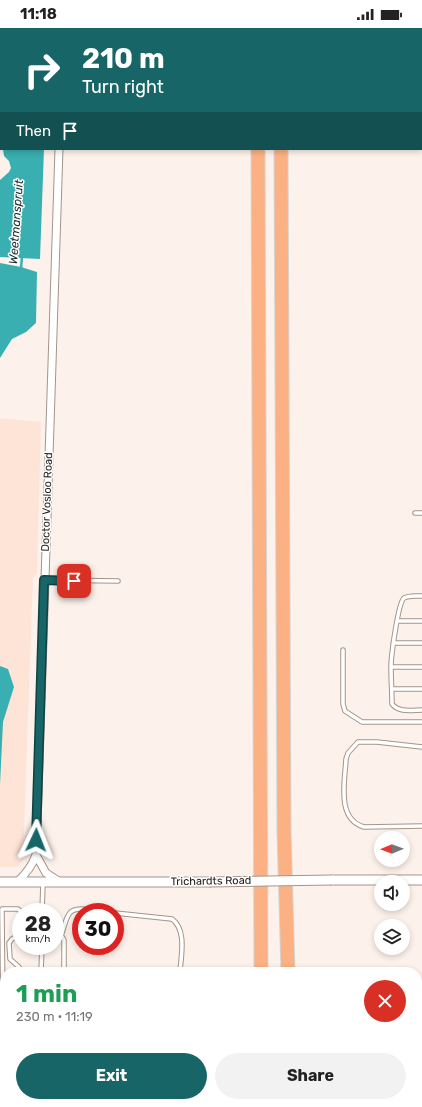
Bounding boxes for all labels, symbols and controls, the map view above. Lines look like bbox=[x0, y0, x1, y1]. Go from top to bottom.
text: 11:18 bbox=[20, 5, 57, 23]
text: 210 m bbox=[82, 42, 165, 75]
icon: right bbox=[16, 44, 68, 96]
text: Turn right bbox=[82, 76, 164, 98]
icon: arrive bbox=[59, 120, 81, 142]
text: Then bbox=[16, 122, 51, 140]
water label: Weetmanspruit bbox=[6, 179, 26, 265]
street label: Doctor Vosloo Road bbox=[39, 452, 55, 552]
pin bbox=[57, 564, 91, 598]
icon: arrive bbox=[63, 570, 85, 592]
position arrow bbox=[15, 819, 57, 861]
north arrow bbox=[374, 831, 410, 867]
map controls bbox=[374, 831, 410, 955]
street label: Trichardts Road bbox=[171, 874, 251, 888]
button: sound bbox=[374, 875, 410, 911]
speed limit sign: 30 bbox=[72, 903, 124, 955]
text: 28 bbox=[25, 912, 51, 936]
button: layers bbox=[374, 919, 410, 955]
text: km/h bbox=[26, 933, 50, 945]
text: 1 min bbox=[16, 980, 77, 1008]
button: close bbox=[364, 980, 406, 1022]
text: 230 m · 11:19 bbox=[16, 1009, 93, 1024]
button: Exit bbox=[16, 1053, 207, 1099]
button: Share bbox=[215, 1053, 406, 1099]

